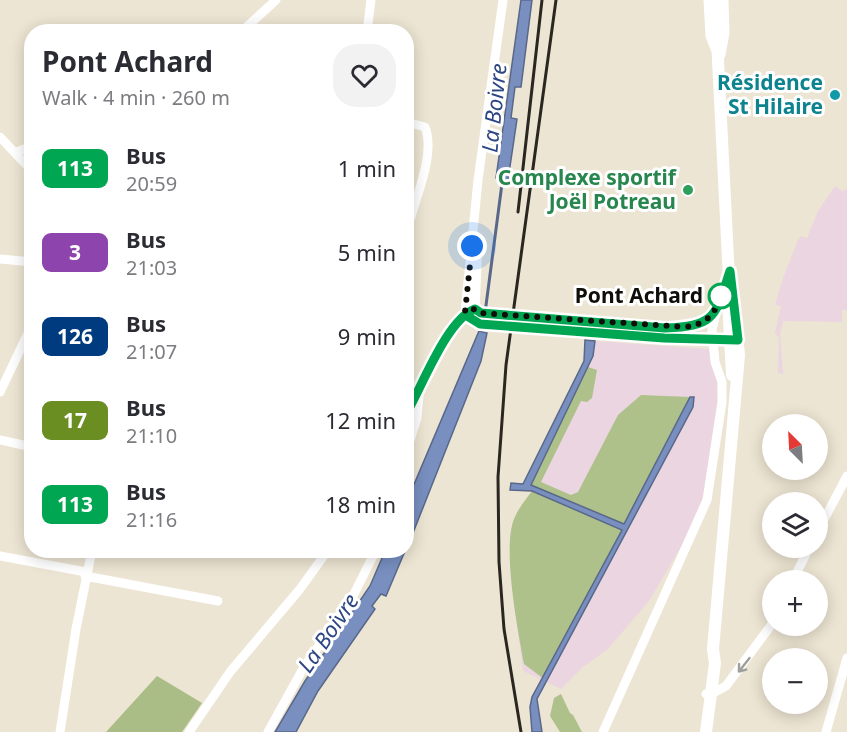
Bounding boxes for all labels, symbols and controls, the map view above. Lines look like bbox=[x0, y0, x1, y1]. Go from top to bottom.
text: Pont Achard bbox=[42, 42, 213, 80]
button: heart bbox=[333, 44, 396, 107]
water label: La Boivre bbox=[473, 62, 513, 154]
place label: Résidence St Hilaire bbox=[717, 68, 823, 120]
text: Walk · 4 min · 260 m bbox=[42, 84, 230, 111]
marker: Résidence St Hilaire bbox=[828, 88, 842, 102]
text: Bus bbox=[126, 140, 166, 170]
text: 1 min bbox=[338, 153, 396, 183]
text: 113 bbox=[57, 154, 93, 182]
place label: Complexe sportif Joël Potreau bbox=[498, 163, 678, 215]
text: 20:59 bbox=[126, 170, 177, 197]
marker: Complexe sportif Joël Potreau bbox=[681, 183, 695, 197]
text: Bus bbox=[126, 224, 166, 254]
your location bbox=[457, 231, 487, 261]
text: 5 min bbox=[338, 237, 396, 267]
text: 3 bbox=[69, 238, 81, 266]
text: 21:03 bbox=[126, 254, 177, 281]
place label: Pont Achard bbox=[575, 281, 703, 309]
marker: Pont Achard bbox=[708, 283, 734, 309]
text: Bus bbox=[126, 308, 166, 338]
text: 9 min bbox=[338, 321, 396, 351]
text: 126 bbox=[57, 322, 93, 350]
text: 21:07 bbox=[126, 338, 177, 365]
text: Bus bbox=[126, 392, 166, 422]
text: 12 min bbox=[325, 405, 396, 435]
text: 17 bbox=[63, 406, 87, 434]
north arrow bbox=[762, 414, 828, 480]
map controls bbox=[762, 414, 828, 714]
text: 21:10 bbox=[126, 422, 177, 449]
text: Bus bbox=[126, 476, 166, 506]
text: 18 min bbox=[325, 489, 396, 519]
text: 113 bbox=[57, 490, 93, 518]
button: layers bbox=[762, 492, 828, 558]
text: 21:16 bbox=[126, 506, 177, 533]
button: + bbox=[762, 570, 828, 636]
water label: La Boivre bbox=[290, 587, 365, 678]
button: − bbox=[762, 648, 828, 714]
one-way arrow bbox=[738, 656, 750, 672]

